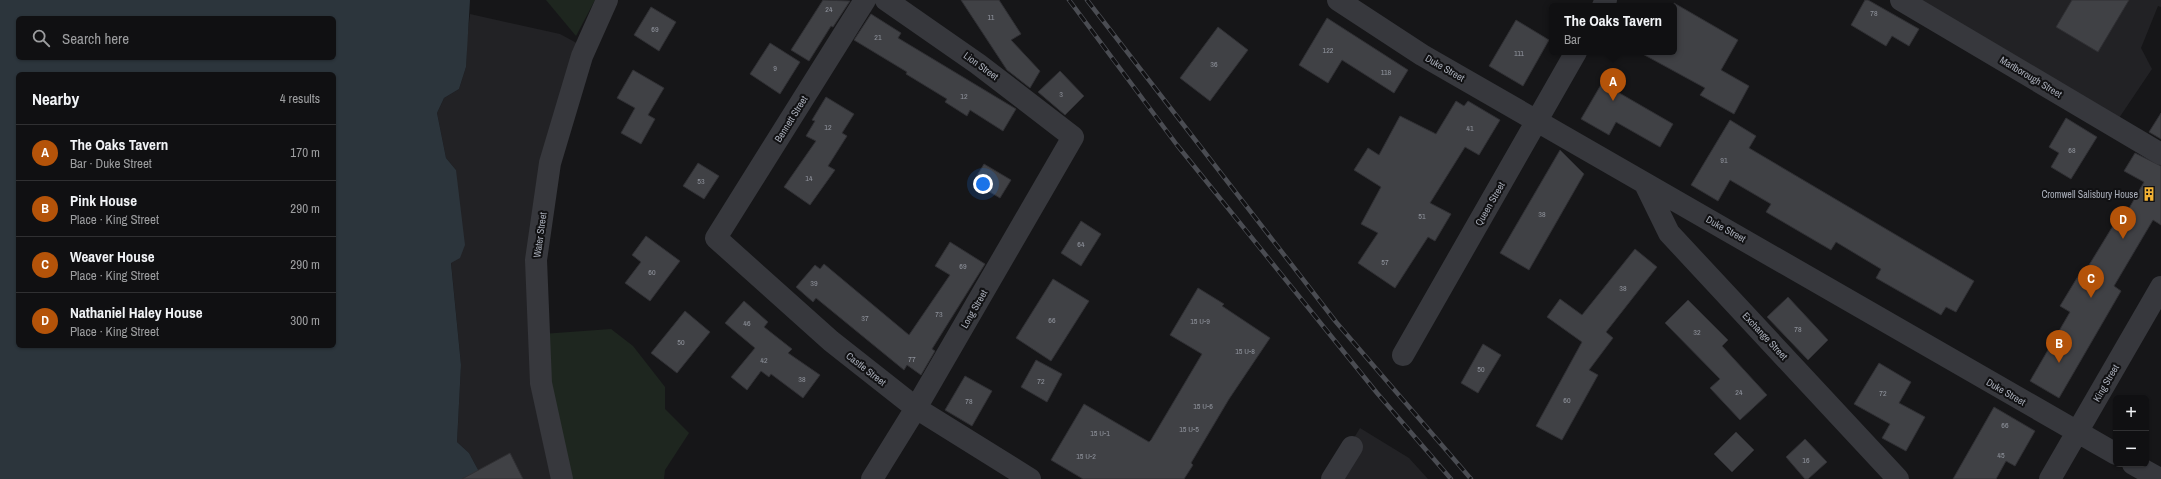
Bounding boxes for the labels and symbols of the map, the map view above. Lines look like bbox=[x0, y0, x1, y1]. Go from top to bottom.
house number: 24 bbox=[825, 4, 833, 14]
house number: 78 bbox=[1870, 8, 1878, 18]
house number: 11 bbox=[988, 12, 995, 22]
house number: 69 bbox=[651, 24, 659, 34]
house number: 21 bbox=[874, 32, 882, 42]
house number: 122 bbox=[1323, 45, 1334, 55]
house number: 111 bbox=[1514, 48, 1524, 58]
street label: Lion Street bbox=[961, 49, 1002, 83]
street label: Duke Street bbox=[1423, 52, 1468, 85]
street label: Marlborough Street bbox=[1998, 53, 2065, 101]
house number: 36 bbox=[1210, 59, 1218, 69]
house number: 9 bbox=[773, 63, 777, 73]
house number: 118 bbox=[1381, 67, 1392, 77]
pin: A bbox=[1600, 68, 1626, 101]
house number: 3 bbox=[1059, 89, 1063, 99]
house number: 12 bbox=[960, 91, 968, 101]
street label: Bennett Street bbox=[772, 93, 811, 145]
house number: 12 bbox=[824, 122, 832, 132]
house number: 41 bbox=[1466, 123, 1474, 133]
house number: 68 bbox=[2068, 145, 2076, 155]
house number: 91 bbox=[1720, 155, 1728, 165]
house number: 14 bbox=[805, 173, 813, 183]
your location bbox=[973, 174, 993, 194]
house number: 53 bbox=[697, 176, 705, 186]
street label: Queen Street bbox=[1472, 179, 1508, 228]
building icon: Cromwell Salisbury House bbox=[2141, 186, 2157, 202]
place label: Cromwell Salisbury House bbox=[2041, 188, 2138, 201]
pin: D bbox=[2110, 206, 2136, 239]
house number: 38 bbox=[1538, 209, 1546, 219]
street label: Water Street bbox=[530, 211, 550, 259]
house number: 51 bbox=[1418, 211, 1426, 221]
street label: Duke Street bbox=[1704, 213, 1749, 246]
house number: 64 bbox=[1077, 239, 1085, 249]
house number: 57 bbox=[1381, 257, 1389, 267]
house number: 69 bbox=[959, 261, 967, 271]
pin: C bbox=[2078, 265, 2104, 298]
house number: 60 bbox=[648, 267, 656, 277]
house number: 39 bbox=[810, 278, 818, 288]
house number: 38 bbox=[1619, 283, 1627, 293]
street label: Long Street bbox=[958, 287, 991, 331]
house number: 73 bbox=[935, 309, 943, 319]
street label: Exchange Street bbox=[1740, 309, 1791, 363]
house number: 37 bbox=[861, 313, 869, 323]
house number: 66 bbox=[1048, 315, 1056, 325]
house number: 15 U-9 bbox=[1190, 316, 1210, 326]
house number: 46 bbox=[743, 318, 751, 328]
house number: 78 bbox=[1794, 324, 1802, 334]
house number: 32 bbox=[1693, 327, 1701, 337]
pin: B bbox=[2046, 330, 2072, 363]
house number: 50 bbox=[677, 337, 685, 347]
house number: 15 U-8 bbox=[1235, 346, 1255, 356]
street label: Castle Street bbox=[843, 349, 889, 389]
house number: 77 bbox=[908, 354, 916, 364]
house number: 42 bbox=[760, 355, 768, 365]
street label: King Street bbox=[2090, 361, 2122, 404]
house number: 50 bbox=[1477, 364, 1485, 374]
house number: 38 bbox=[798, 374, 806, 384]
house number: 72 bbox=[1037, 376, 1045, 386]
street label: Duke Street bbox=[1984, 376, 2029, 409]
house number: 24 bbox=[1735, 387, 1743, 397]
house number: 72 bbox=[1879, 388, 1887, 398]
house number: 60 bbox=[1563, 395, 1571, 405]
house number: 78 bbox=[965, 396, 973, 406]
house number: 15 U-6 bbox=[1193, 401, 1213, 411]
house number: 66 bbox=[2001, 420, 2009, 430]
house number: 15 U-5 bbox=[1179, 424, 1199, 434]
house number: 15 U-1 bbox=[1090, 428, 1110, 438]
house number: 45 bbox=[1997, 450, 2005, 460]
house number: 15 U-2 bbox=[1076, 451, 1096, 461]
house number: 16 bbox=[1802, 455, 1810, 465]

